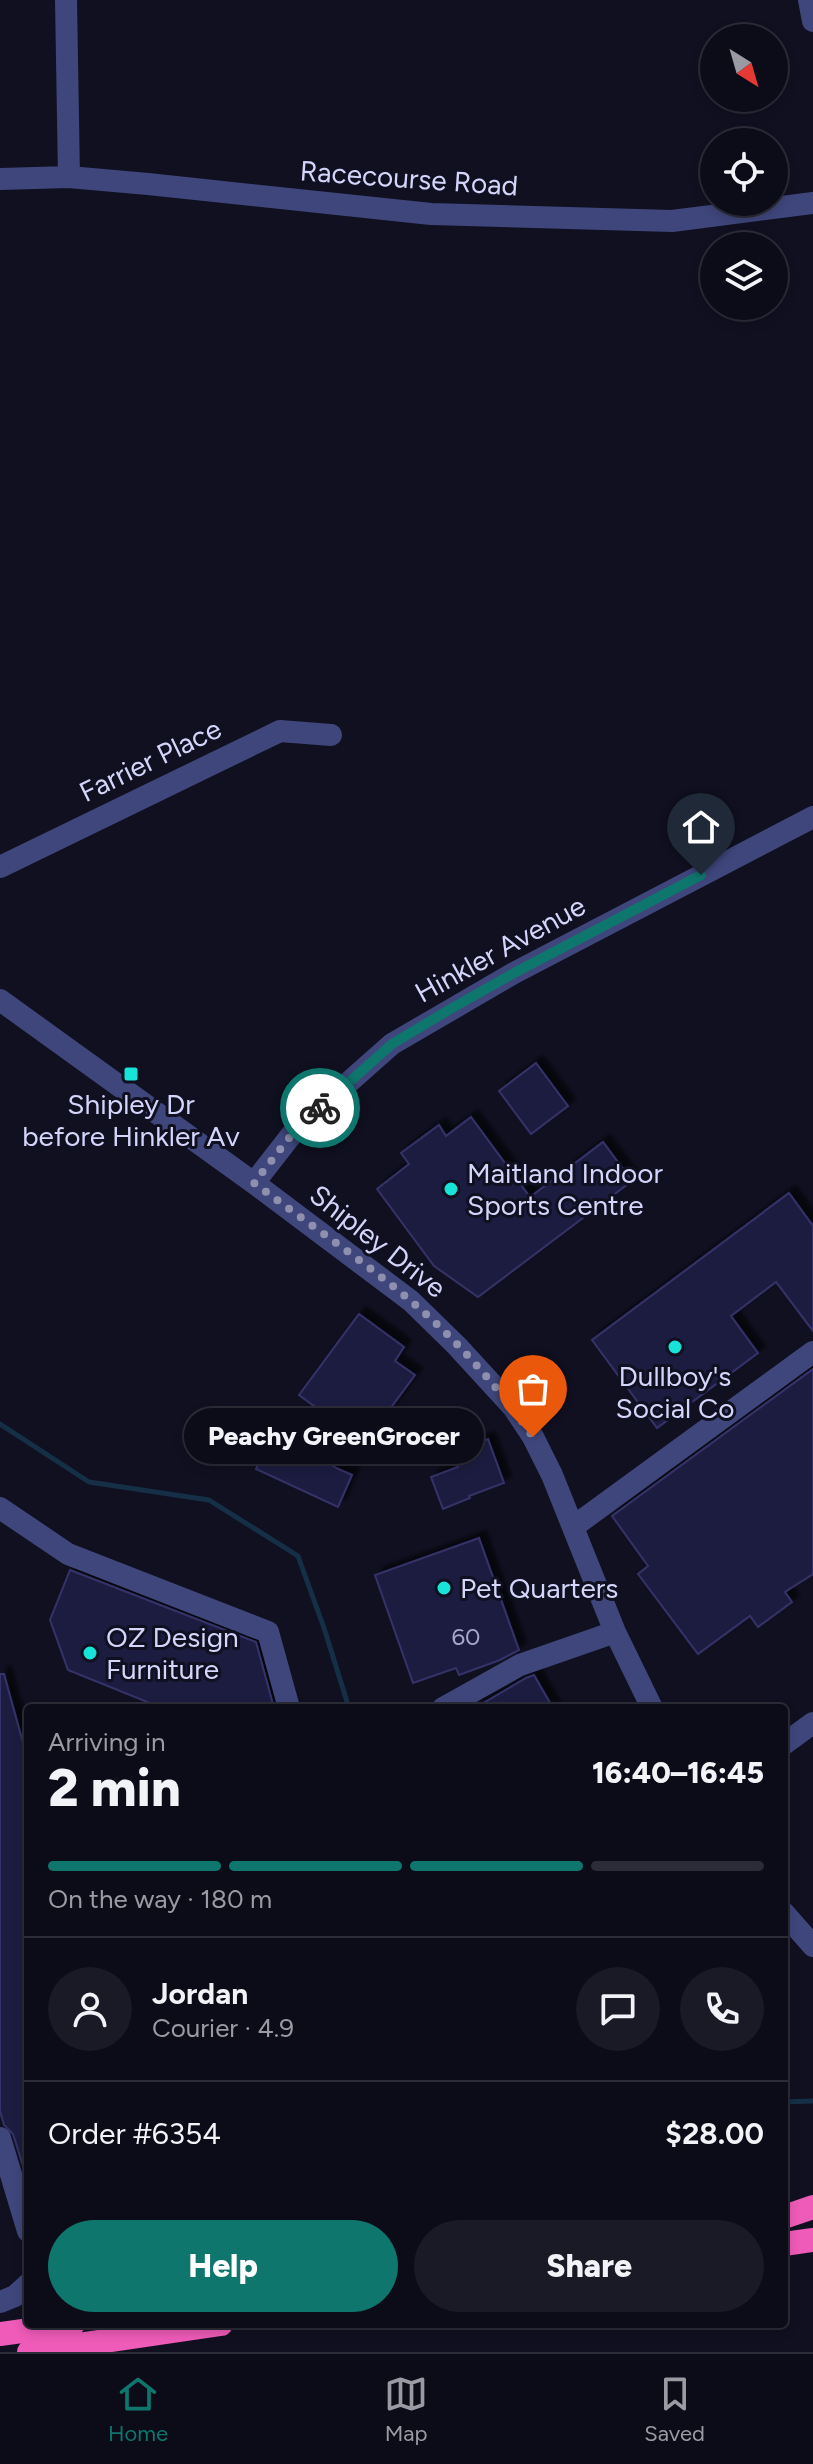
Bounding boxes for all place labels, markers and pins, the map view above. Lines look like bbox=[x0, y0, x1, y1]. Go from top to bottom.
pin bbox=[667, 793, 735, 875]
marker: Shipley Dr before Hinkler Av bbox=[122, 1065, 140, 1083]
place label: Shipley Dr before Hinkler Av bbox=[22, 1087, 240, 1153]
place label: Maitland Indoor Sports Centre bbox=[467, 1156, 664, 1222]
marker: Maitland Indoor Sports Centre bbox=[442, 1180, 460, 1198]
marker: Dullboy's Social Co bbox=[666, 1338, 684, 1356]
pin bbox=[499, 1355, 567, 1437]
place label: Dullboy's Social Co bbox=[616, 1359, 734, 1425]
callout: Peachy GreenGrocer bbox=[185, 1409, 485, 1465]
place label: Pet Quarters bbox=[460, 1571, 618, 1605]
marker: Pet Quarters bbox=[435, 1579, 453, 1597]
place label: OZ Design Furniture bbox=[106, 1620, 239, 1686]
marker: OZ Design Furniture bbox=[81, 1644, 99, 1662]

